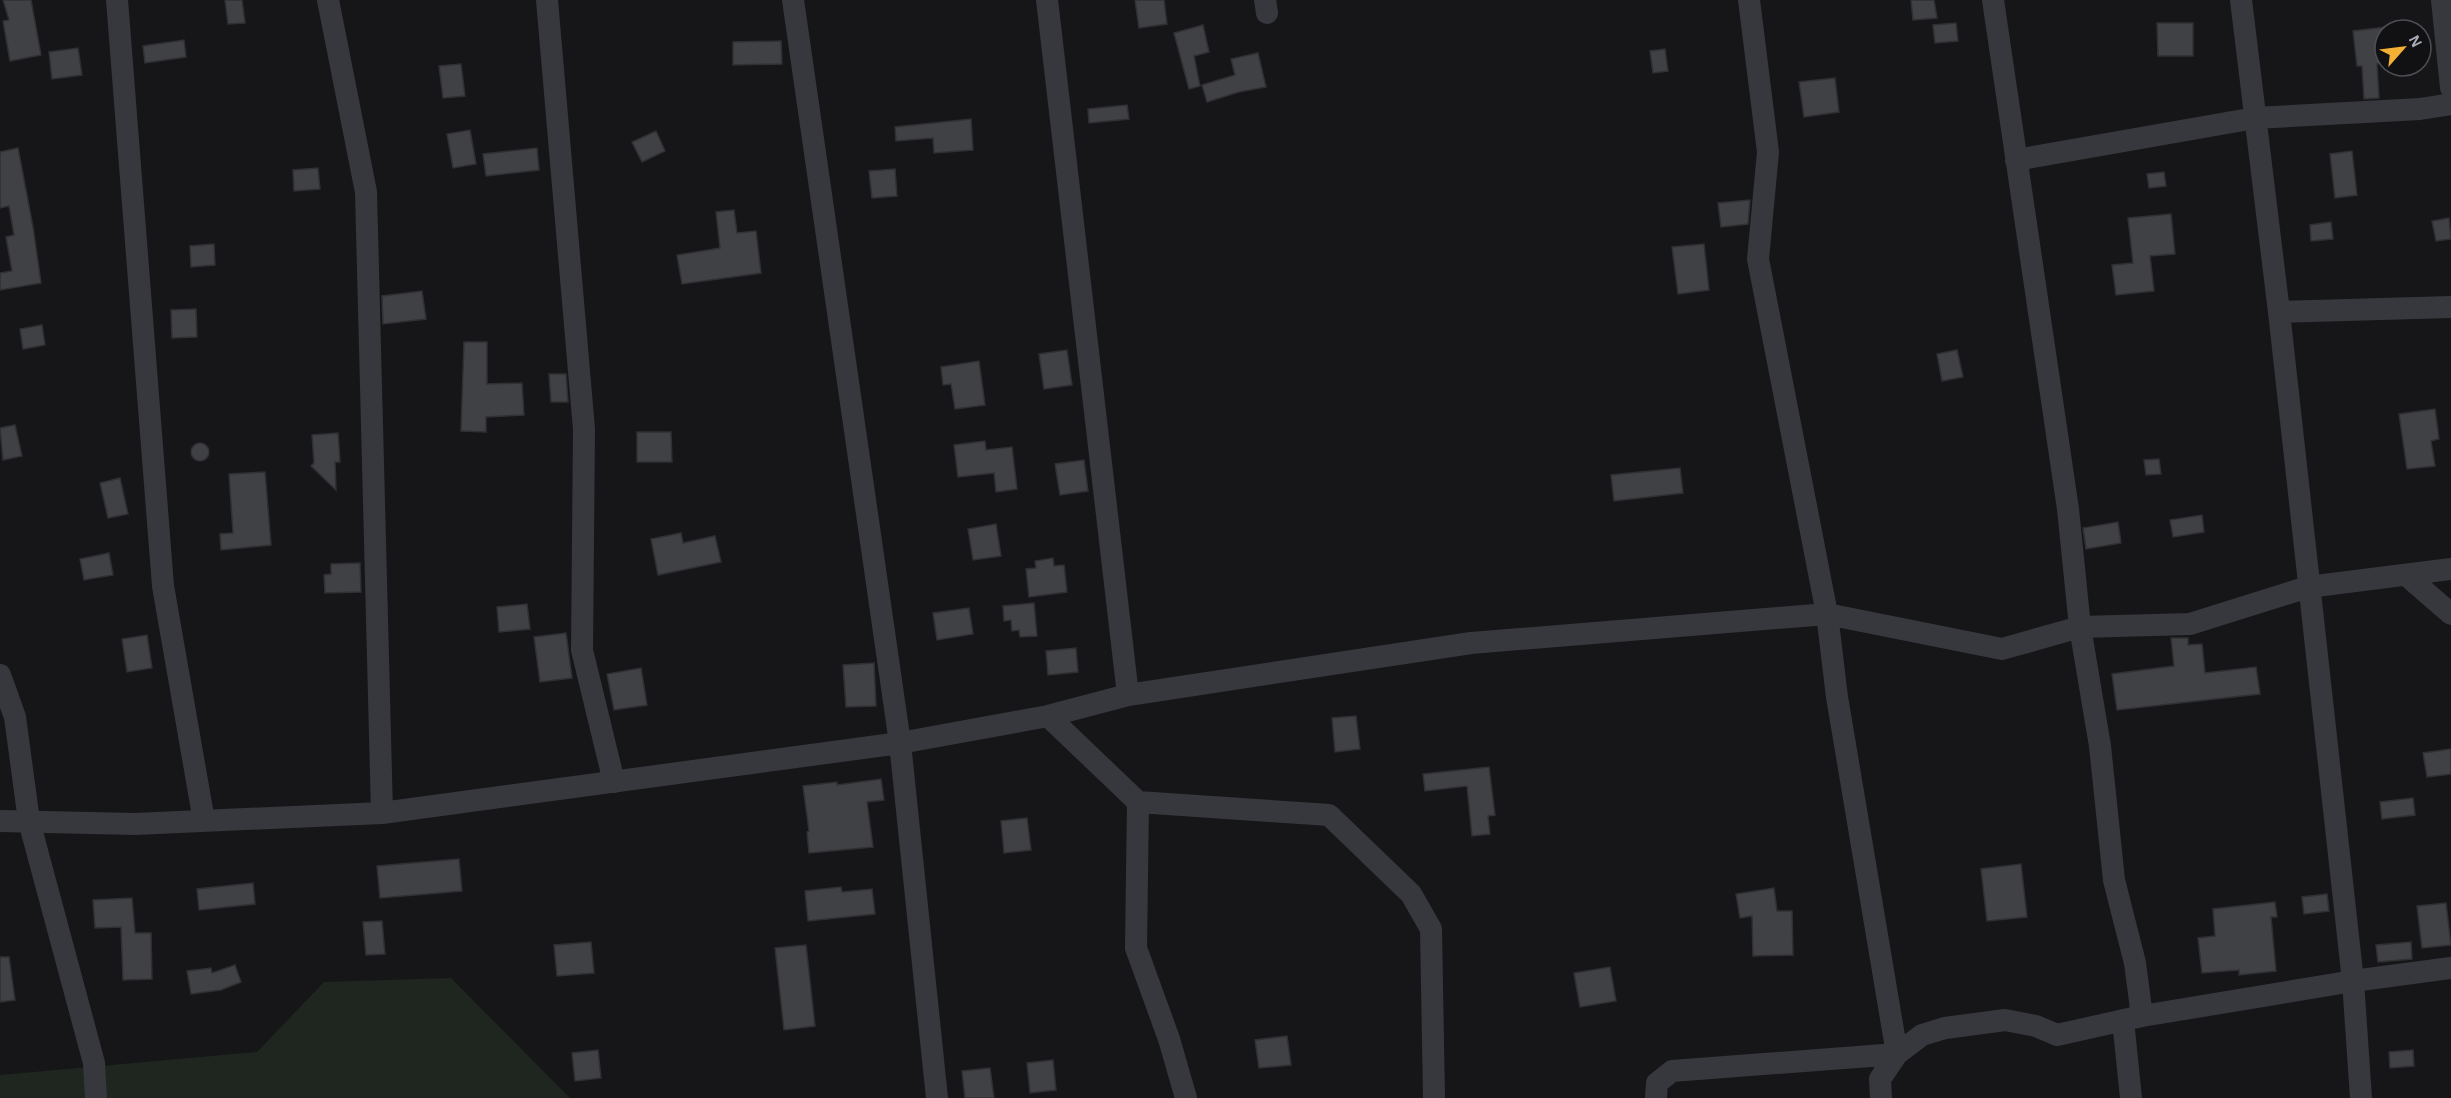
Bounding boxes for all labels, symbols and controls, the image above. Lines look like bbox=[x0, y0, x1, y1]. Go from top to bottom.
north arrow bbox=[2373, 18, 2433, 78]
text: N bbox=[2406, 33, 2425, 50]

